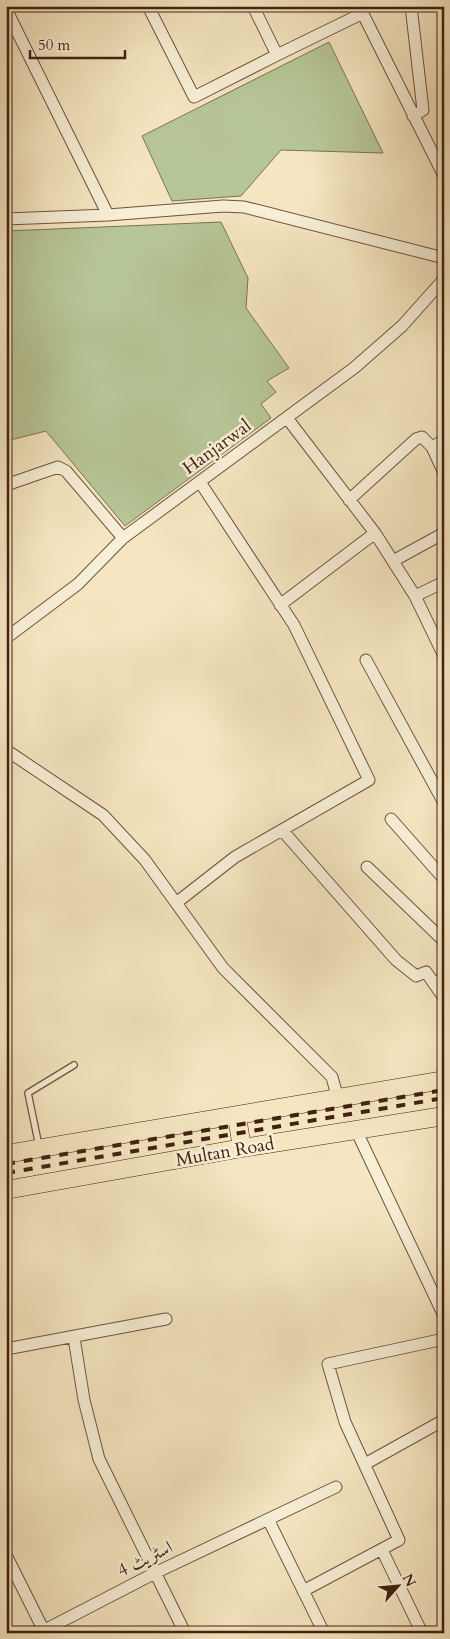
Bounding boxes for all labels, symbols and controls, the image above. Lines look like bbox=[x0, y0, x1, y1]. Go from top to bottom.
scale bar bbox=[30, 28, 125, 60]
text: 50 m bbox=[38, 35, 70, 55]
street label: Hanjarwal bbox=[178, 413, 257, 480]
street label: Multan Road bbox=[174, 1131, 277, 1173]
street label: اسٹریٹ 4 bbox=[113, 1535, 177, 1583]
north arrow bbox=[372, 1562, 422, 1612]
text: N bbox=[398, 1571, 420, 1590]

